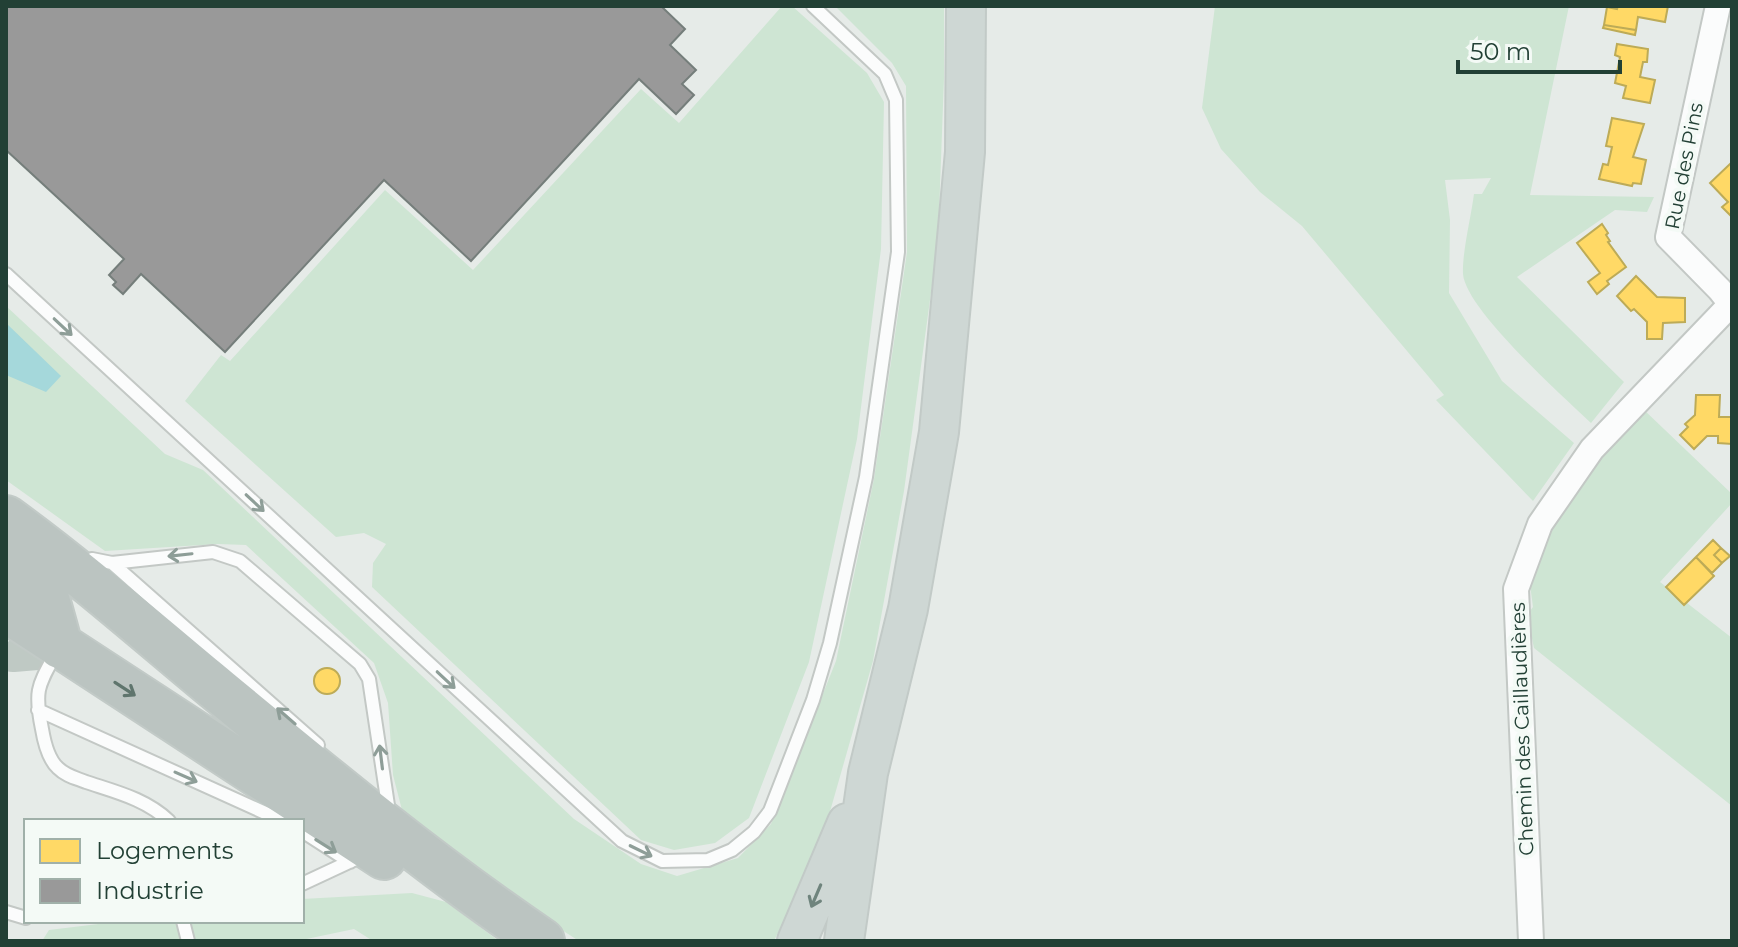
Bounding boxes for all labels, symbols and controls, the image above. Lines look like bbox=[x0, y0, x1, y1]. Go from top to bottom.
scale bar bbox=[1458, 24, 1620, 74]
text: 50 m bbox=[1470, 37, 1531, 66]
street label: Rue des Pins bbox=[1660, 100, 1708, 232]
one-way arrow bbox=[53, 318, 73, 336]
one-way arrow bbox=[244, 494, 264, 512]
one-way arrow bbox=[168, 548, 194, 563]
street label: Chemin des Caillaudières bbox=[1506, 602, 1538, 856]
one-way arrow bbox=[435, 670, 455, 688]
one-way arrow bbox=[113, 681, 136, 697]
one-way arrow bbox=[277, 708, 297, 726]
one-way arrow bbox=[373, 744, 388, 771]
one-way arrow bbox=[173, 770, 197, 785]
legend bbox=[24, 819, 304, 923]
text: Logements bbox=[96, 836, 234, 865]
one-way arrow bbox=[314, 839, 337, 855]
one-way arrow bbox=[628, 843, 652, 859]
text: Industrie bbox=[96, 876, 204, 905]
one-way arrow bbox=[807, 883, 822, 908]

